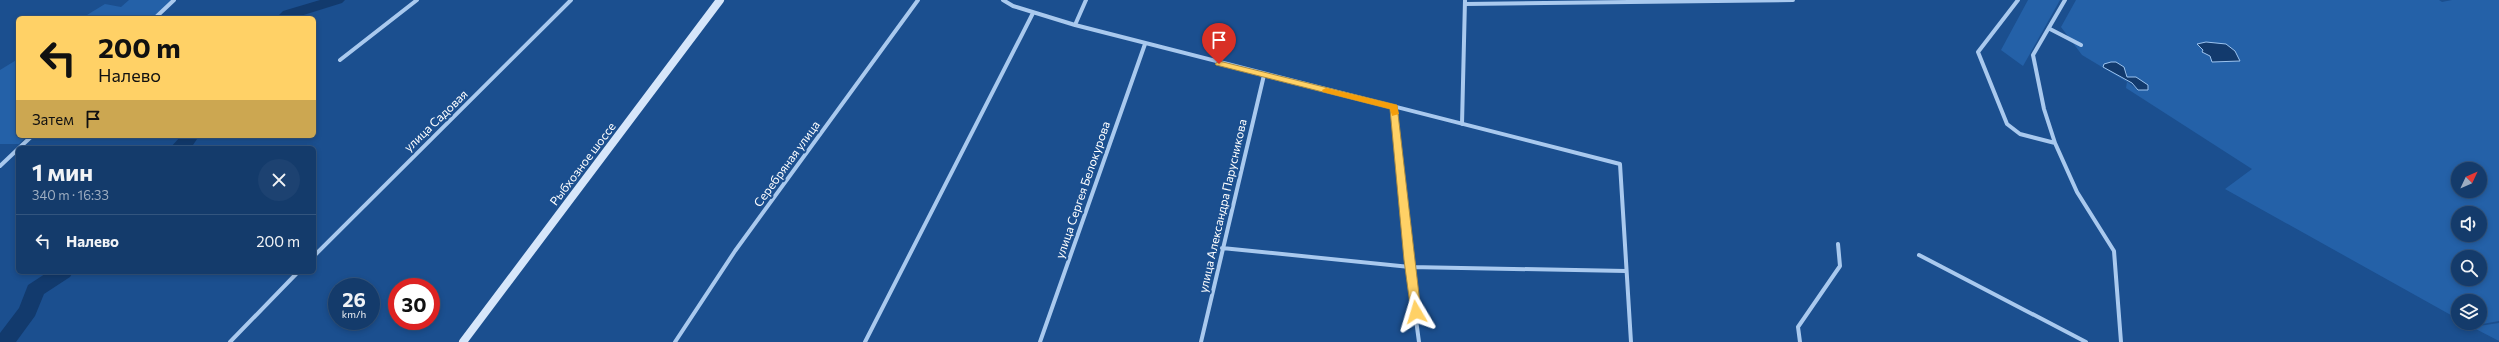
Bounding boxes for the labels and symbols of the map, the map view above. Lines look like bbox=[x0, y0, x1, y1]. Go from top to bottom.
pin bbox=[1202, 23, 1236, 64]
street label: улица Садовая bbox=[401, 87, 470, 154]
street label: улица Александра Парусникова bbox=[1195, 117, 1249, 294]
street label: Серебряная улица bbox=[750, 118, 822, 209]
street label: Рыбхозное шоссе bbox=[546, 119, 618, 208]
street label: улица Сергея Белокурова bbox=[1052, 119, 1112, 260]
north arrow bbox=[2451, 162, 2487, 198]
speed limit sign: 30 bbox=[388, 278, 440, 330]
position arrow bbox=[1395, 291, 1437, 333]

